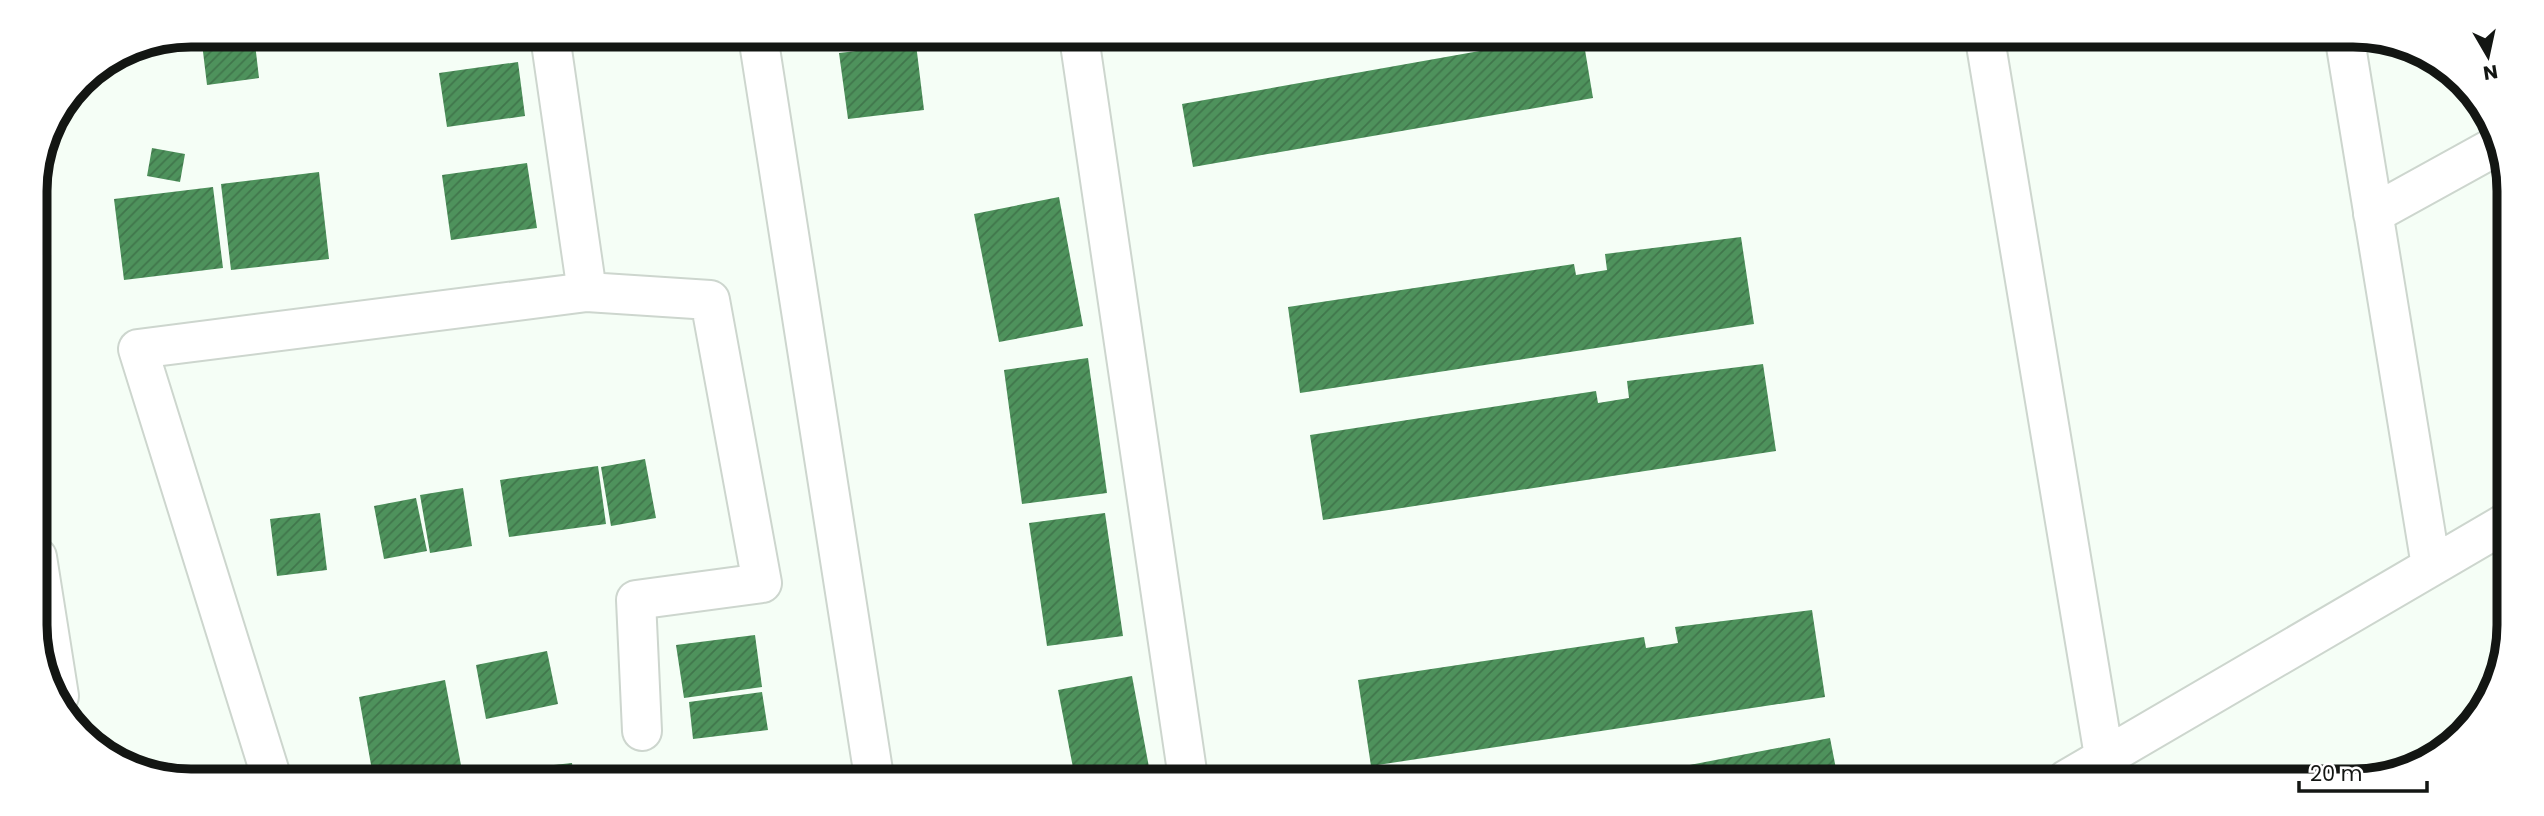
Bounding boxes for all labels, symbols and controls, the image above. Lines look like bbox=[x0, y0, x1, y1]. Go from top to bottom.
north arrow bbox=[2453, 21, 2523, 91]
text: N bbox=[2481, 58, 2500, 87]
scale bar bbox=[2299, 750, 2427, 794]
text: 20 m bbox=[2310, 759, 2363, 788]

